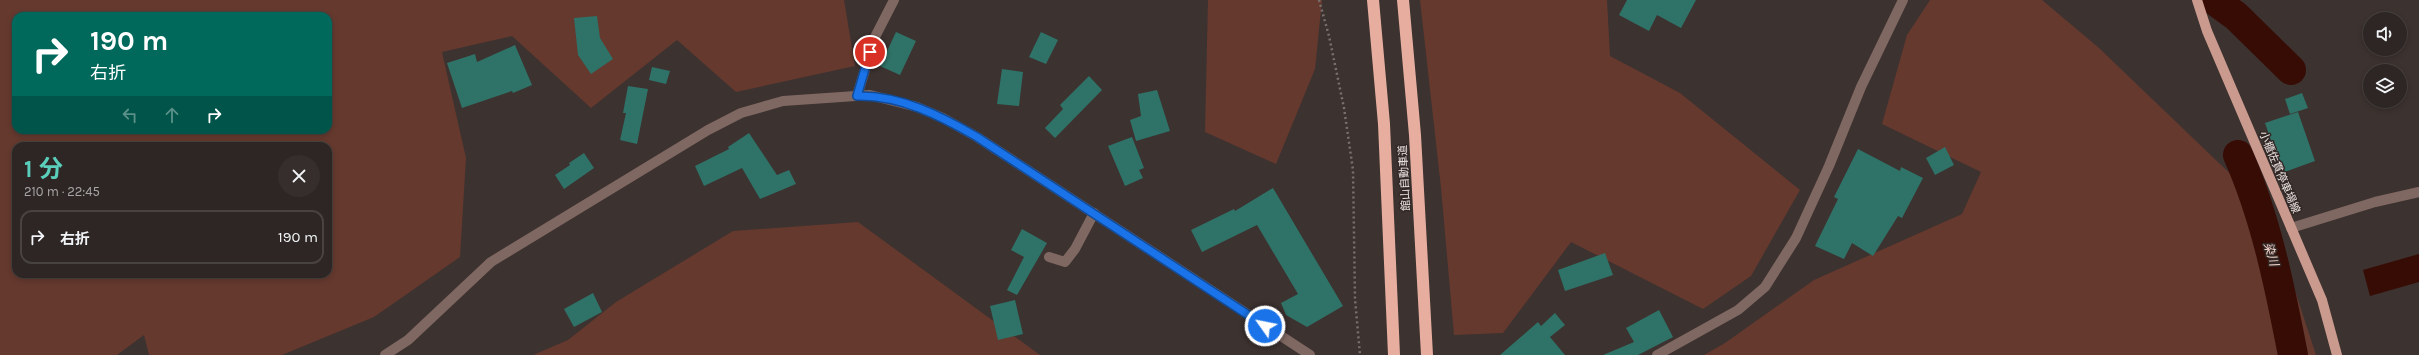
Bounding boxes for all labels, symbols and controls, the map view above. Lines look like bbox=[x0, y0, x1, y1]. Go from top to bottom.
map controls bbox=[2363, 12, 2407, 108]
button: sound bbox=[2363, 12, 2407, 56]
text: 190 m bbox=[90, 24, 168, 57]
icon: right bbox=[24, 28, 76, 80]
pin bbox=[853, 35, 887, 69]
icon: arrive bbox=[859, 41, 881, 63]
text: 右折 bbox=[90, 62, 126, 84]
button: layers bbox=[2363, 64, 2407, 108]
icon: left bbox=[119, 104, 141, 126]
icon: ahead bbox=[161, 104, 183, 126]
icon: right bbox=[203, 104, 225, 126]
street label: 小櫃佐貫停車場線 bbox=[2256, 129, 2303, 215]
street label: 館山自動車道 bbox=[1396, 145, 1413, 211]
text: 1 分 bbox=[24, 155, 63, 183]
button: close bbox=[278, 155, 320, 197]
text: 210 m · 22:45 bbox=[24, 184, 100, 199]
icon: right bbox=[26, 226, 48, 248]
text: 190 m bbox=[278, 228, 318, 246]
text: 右折 bbox=[60, 230, 90, 248]
water label: 染川 bbox=[2261, 240, 2282, 269]
position arrow bbox=[1244, 305, 1286, 347]

